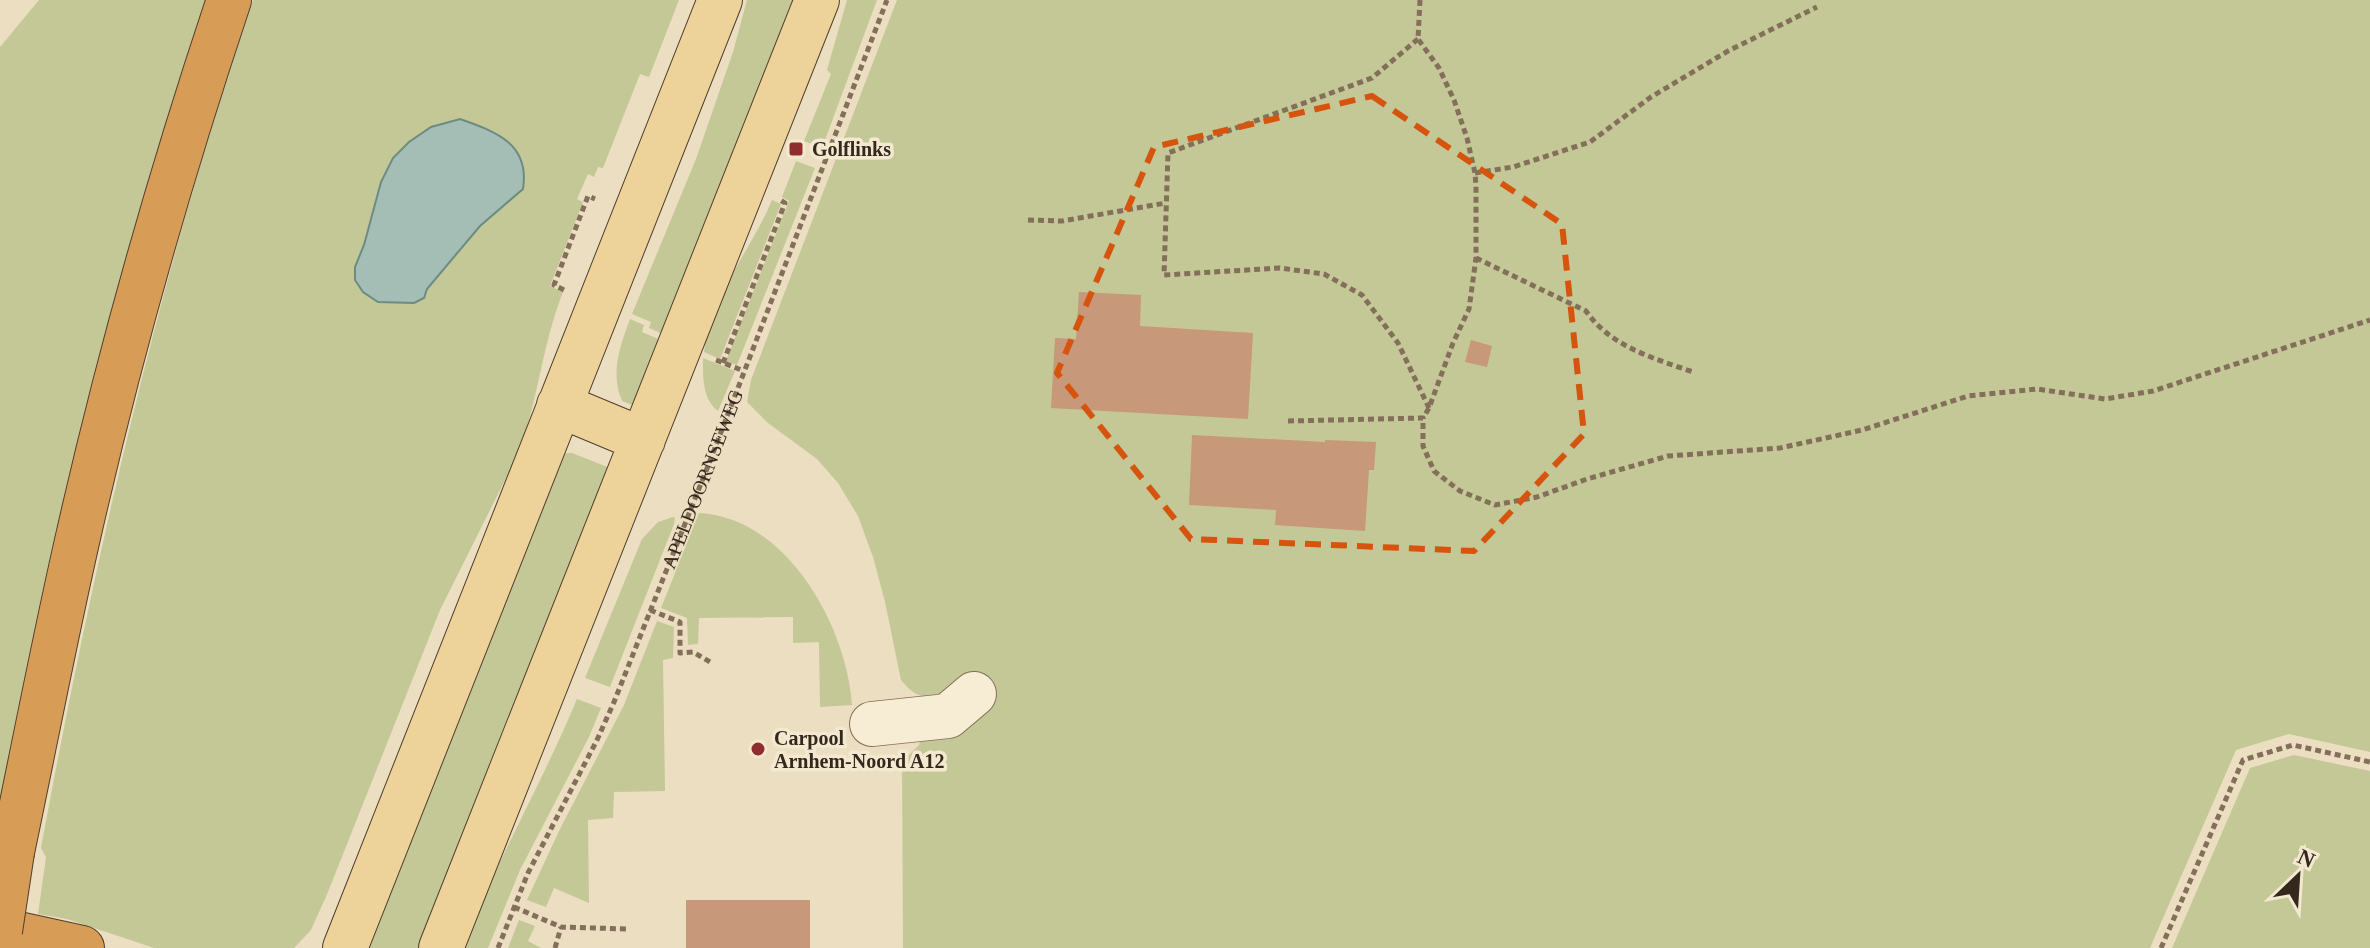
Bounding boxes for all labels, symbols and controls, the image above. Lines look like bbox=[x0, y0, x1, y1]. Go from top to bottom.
place label: Golflinks bbox=[812, 138, 891, 160]
marker: Golflinks bbox=[787, 140, 805, 158]
street label: APELDOORNSEWEG bbox=[657, 387, 747, 572]
place label: Carpool Arnhem-Noord A12 bbox=[774, 727, 945, 772]
marker: Carpool Arnhem-Noord A12 bbox=[749, 740, 767, 758]
north arrow bbox=[2258, 836, 2338, 916]
text: N bbox=[2294, 844, 2319, 873]

